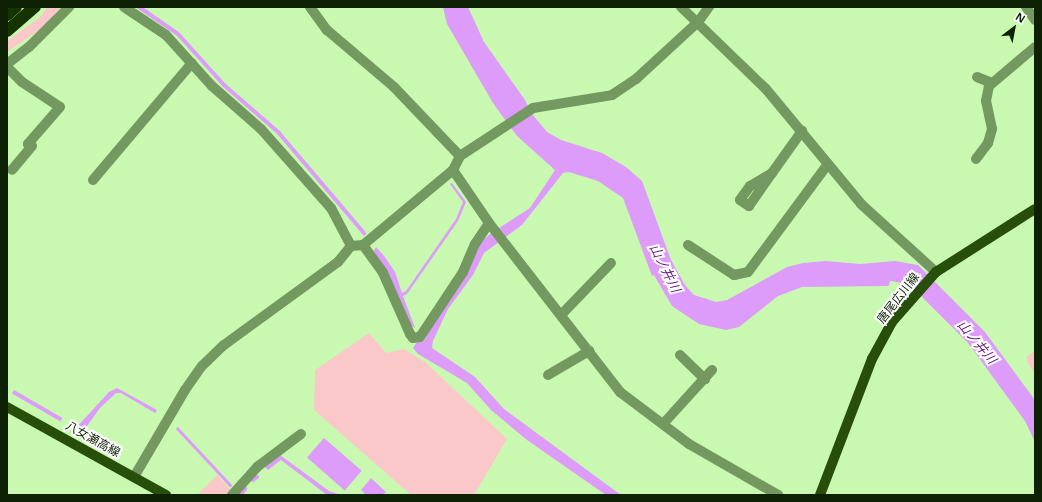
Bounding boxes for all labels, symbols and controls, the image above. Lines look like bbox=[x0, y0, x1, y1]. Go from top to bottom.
north arrow bbox=[994, 8, 1034, 48]
text: N bbox=[1013, 9, 1028, 26]
water label: 山ノ井川 bbox=[646, 241, 684, 295]
street label: 唐尾広川線 bbox=[874, 270, 922, 326]
water label: 山ノ井川 bbox=[954, 317, 1000, 367]
street label: 八女瀬高線 bbox=[63, 418, 123, 460]

